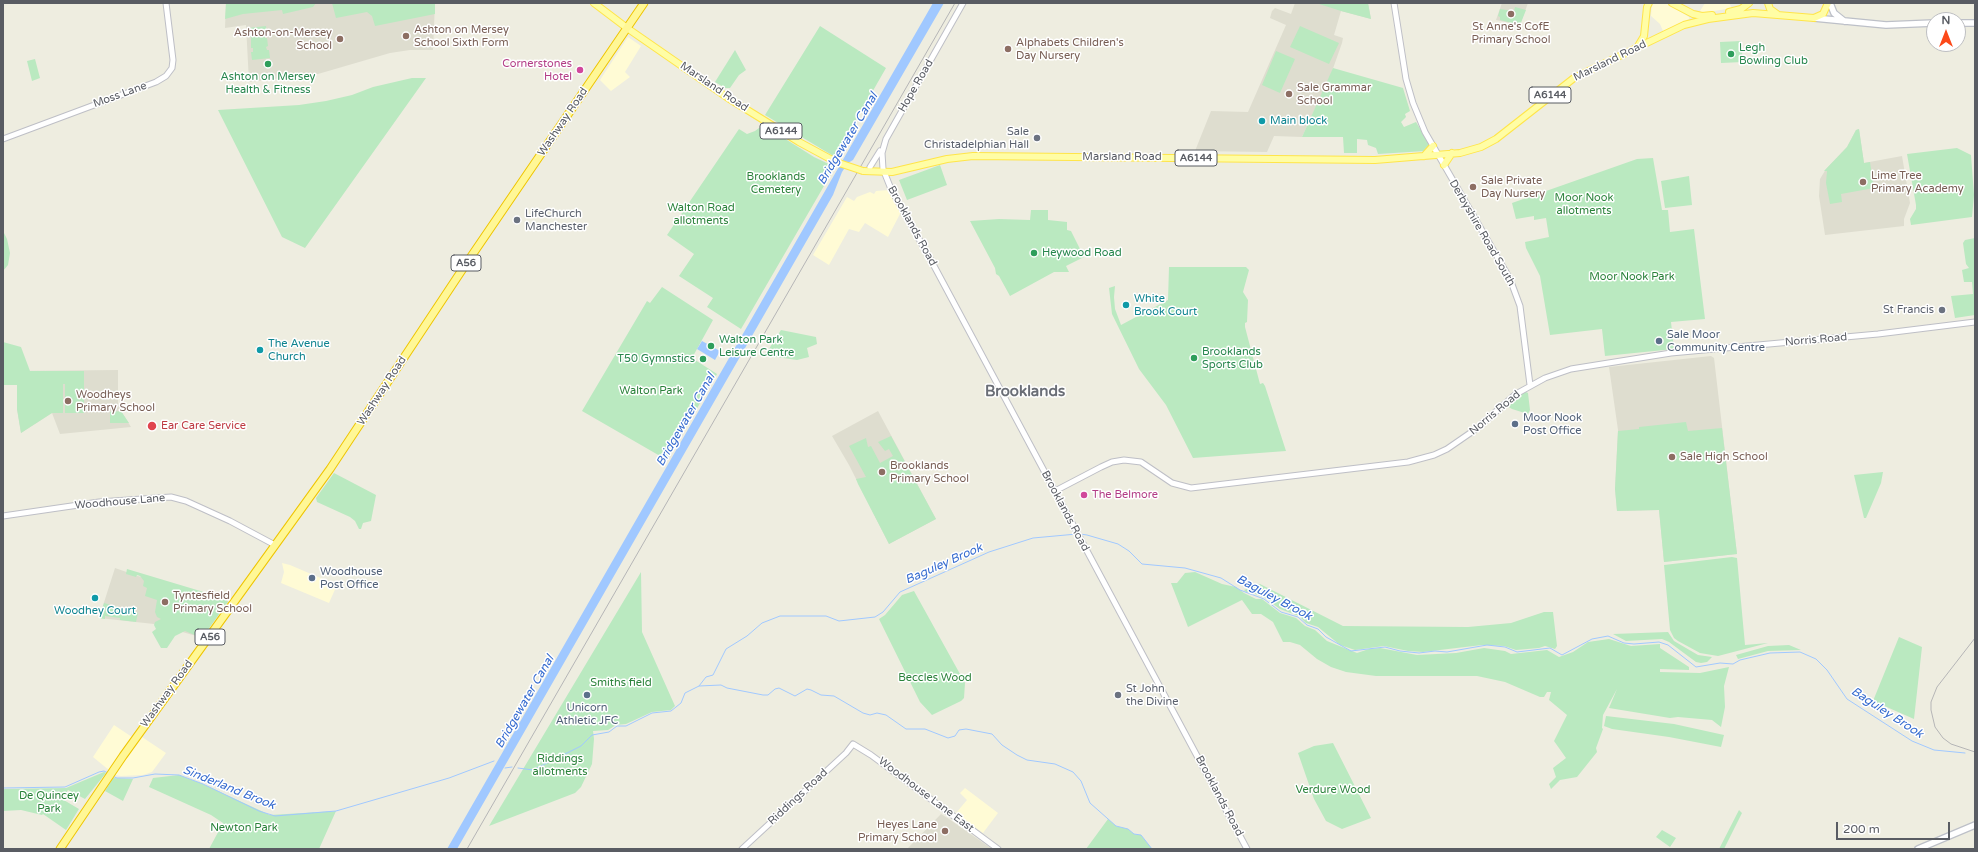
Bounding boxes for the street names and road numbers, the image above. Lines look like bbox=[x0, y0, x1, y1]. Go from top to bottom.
street label: Marsland Road bbox=[1571, 38, 1649, 84]
street label: Hope Road bbox=[896, 57, 936, 115]
street label: Marsland Road bbox=[677, 59, 751, 115]
street label: Moss Lane bbox=[91, 79, 149, 111]
street label: Washway Road bbox=[535, 85, 591, 159]
road number: A6144 bbox=[1529, 87, 1571, 103]
road number: A6144 bbox=[760, 123, 802, 139]
street label: Marsland Road bbox=[1082, 150, 1162, 164]
road number: A6144 bbox=[1175, 150, 1217, 166]
street label: Derbyshire Road South bbox=[1446, 177, 1518, 289]
street label: Brooklands Road bbox=[885, 184, 939, 268]
road number: A56 bbox=[451, 255, 481, 271]
street label: Norris Road bbox=[1784, 331, 1848, 349]
street label: Washway Road bbox=[355, 354, 409, 428]
street label: Norris Road bbox=[1467, 388, 1523, 438]
street label: Brooklands Road bbox=[1038, 468, 1092, 554]
street label: Woodhouse Lane bbox=[74, 491, 166, 513]
road number: A56 bbox=[195, 629, 225, 645]
street label: Washway Road bbox=[138, 658, 196, 730]
street label: Brooklands Road bbox=[1192, 753, 1246, 839]
street label: Woodhouse Lane East bbox=[876, 755, 976, 835]
street label: Riddings Road bbox=[765, 766, 831, 828]

